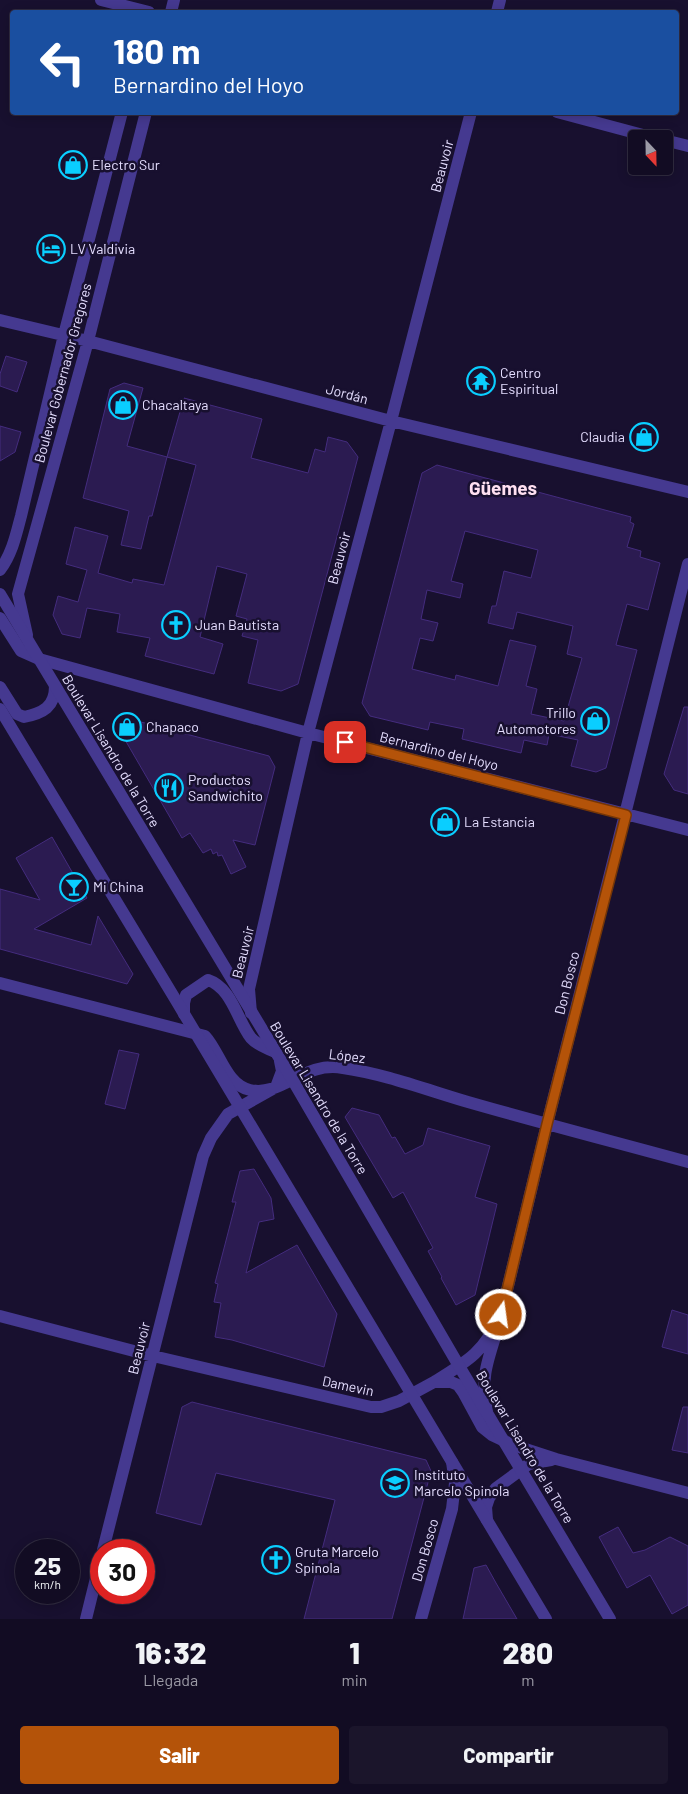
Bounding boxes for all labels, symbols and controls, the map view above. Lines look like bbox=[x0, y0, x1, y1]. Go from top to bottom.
text: 180 m bbox=[113, 29, 201, 71]
icon: left bbox=[30, 30, 95, 95]
text: Bernardino del Hoyo bbox=[113, 71, 304, 97]
north arrow bbox=[628, 130, 672, 175]
map controls bbox=[628, 130, 673, 175]
street label: Beauvoir bbox=[426, 138, 457, 194]
shop icon: Electro Sur bbox=[58, 150, 88, 180]
place label: Electro Sur bbox=[92, 156, 160, 173]
hotel icon: LV Valdivia bbox=[36, 234, 66, 264]
place label: LV Valdivia bbox=[70, 240, 135, 257]
street label: Boulevar Gobernador Gregores bbox=[30, 281, 95, 465]
place label: Centro Espiritual bbox=[500, 364, 558, 397]
temple icon: Centro Espiritual bbox=[466, 366, 496, 396]
street label: Jordán bbox=[324, 380, 370, 407]
shop icon: Chacaltaya bbox=[108, 390, 138, 420]
place label: Chacaltaya bbox=[142, 396, 208, 413]
shop icon: Claudia bbox=[629, 422, 659, 452]
place label: Claudia bbox=[580, 428, 625, 445]
district label: Güemes bbox=[469, 476, 537, 499]
street label: Beauvoir bbox=[323, 530, 354, 586]
church icon: Juan Bautista bbox=[161, 610, 191, 640]
place label: Juan Bautista bbox=[195, 616, 279, 633]
street label: Boulevar Lisandro de la Torre bbox=[59, 671, 164, 830]
place label: Trillo Automotores bbox=[497, 704, 576, 737]
shop icon: Trillo Automotores bbox=[580, 706, 610, 736]
shop icon: Chapaco bbox=[112, 712, 142, 742]
place label: Chapaco bbox=[146, 718, 199, 735]
pin bbox=[324, 721, 366, 763]
icon: arrive bbox=[331, 728, 359, 756]
street label: Bernardino del Hoyo bbox=[378, 728, 500, 773]
place label: Productos Sandwichito bbox=[188, 771, 263, 804]
restaurant icon: Productos Sandwichito bbox=[154, 773, 184, 803]
shop icon: La Estancia bbox=[430, 807, 460, 837]
place label: La Estancia bbox=[464, 813, 535, 830]
bar icon: Mi China bbox=[59, 872, 89, 902]
place label: Mi China bbox=[93, 878, 144, 895]
street label: Beauvoir bbox=[228, 924, 257, 980]
street label: Don Bosco bbox=[550, 949, 583, 1016]
street label: Boulevar Lisandro de la Torre bbox=[267, 1018, 372, 1177]
street label: López bbox=[328, 1045, 366, 1066]
position arrow bbox=[474, 1288, 526, 1340]
street label: Beauvoir bbox=[124, 1320, 153, 1376]
street label: Boulevar Lisandro de la Torre bbox=[473, 1367, 578, 1526]
street label: Damevin bbox=[321, 1372, 375, 1399]
place label: Instituto Marcelo Spinola bbox=[414, 1466, 509, 1499]
school or university icon: Instituto Marcelo Spinola bbox=[380, 1468, 410, 1498]
street label: Don Bosco bbox=[407, 1516, 442, 1583]
speed limit sign: 30 bbox=[90, 1539, 155, 1604]
place label: Gruta Marcelo Spinola bbox=[295, 1543, 379, 1576]
church icon: Gruta Marcelo Spinola bbox=[261, 1545, 291, 1575]
text: 25 bbox=[34, 1550, 61, 1580]
text: km/h bbox=[34, 1577, 61, 1591]
text: 16:32 bbox=[135, 1634, 207, 1670]
text: 1 bbox=[349, 1634, 360, 1670]
text: 280 bbox=[502, 1634, 553, 1670]
text: Llegada bbox=[143, 1670, 198, 1689]
text: min bbox=[342, 1670, 367, 1689]
text: m bbox=[521, 1670, 534, 1689]
button: Salir bbox=[20, 1726, 339, 1784]
button: Compartir bbox=[349, 1726, 668, 1784]

